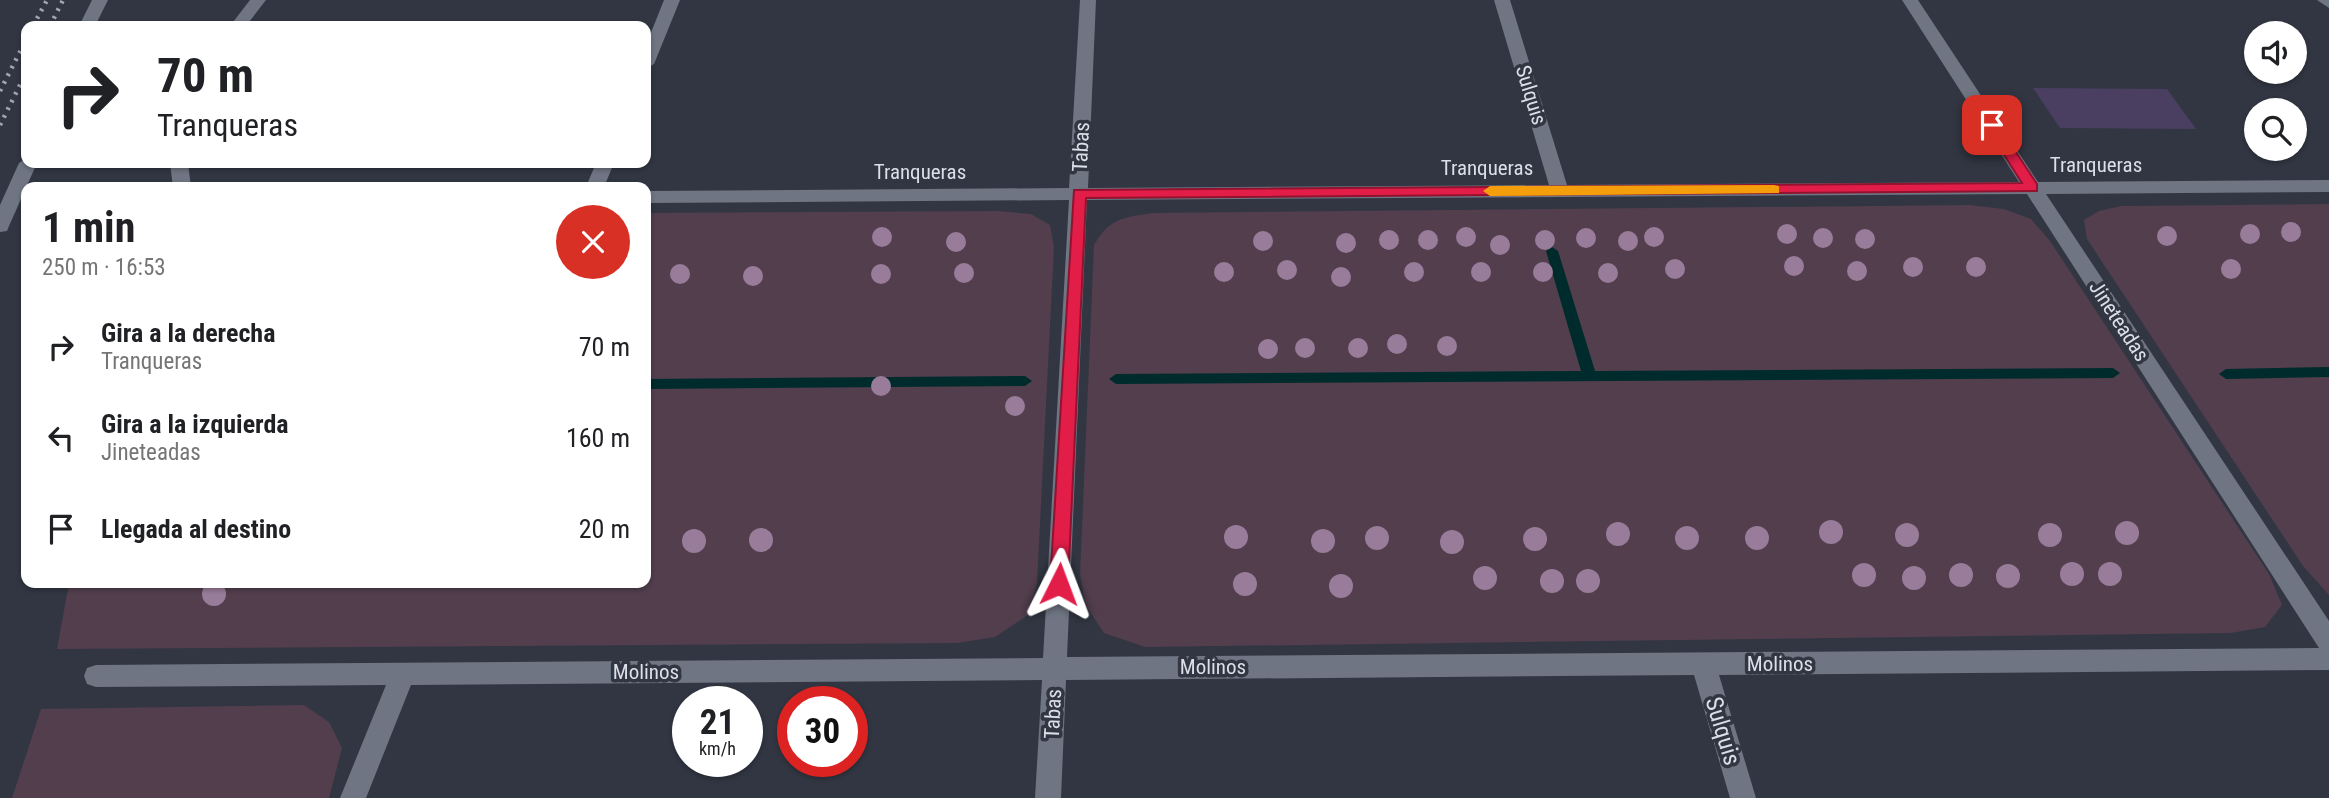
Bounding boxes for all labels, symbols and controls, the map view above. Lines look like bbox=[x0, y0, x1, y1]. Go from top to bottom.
map controls bbox=[2244, 21, 2307, 161]
button: sound bbox=[2244, 21, 2307, 84]
text: 70 m bbox=[157, 47, 254, 104]
icon: right bbox=[42, 49, 133, 140]
street label: Sulquis bbox=[1511, 62, 1551, 128]
pin bbox=[1962, 95, 2022, 155]
button: search bbox=[2244, 98, 2307, 161]
text: Tranqueras bbox=[157, 106, 298, 144]
icon: arrive bbox=[1973, 106, 2011, 144]
street label: Tabas bbox=[1068, 121, 1094, 173]
street label: Tranqueras bbox=[2050, 153, 2142, 177]
street label: Tranqueras bbox=[1441, 156, 1533, 180]
street label: Tranqueras bbox=[874, 160, 966, 184]
text: 1 min bbox=[42, 203, 135, 252]
button: close bbox=[556, 205, 630, 279]
text: 250 m · 16:53 bbox=[42, 254, 166, 281]
street label: Jineteadas bbox=[2084, 276, 2154, 366]
text: Gira a la derecha bbox=[101, 318, 275, 348]
icon: right bbox=[42, 328, 80, 366]
text: 70 m bbox=[579, 332, 630, 362]
text: Tranqueras bbox=[101, 348, 202, 375]
text: Gira a la izquierda bbox=[101, 409, 289, 439]
icon: left bbox=[42, 419, 80, 457]
text: 160 m bbox=[566, 423, 630, 453]
text: Jineteadas bbox=[101, 439, 201, 466]
icon: arrive bbox=[42, 510, 80, 548]
text: Llegada al destino bbox=[101, 514, 291, 544]
text: 20 m bbox=[579, 514, 630, 544]
position arrow bbox=[1022, 547, 1096, 621]
street label: Molinos bbox=[1747, 652, 1813, 676]
street label: Molinos bbox=[1180, 655, 1246, 679]
street label: Molinos bbox=[613, 660, 679, 684]
speed limit sign: 30 bbox=[777, 686, 868, 777]
street label: Tabas bbox=[1040, 688, 1066, 740]
street label: Sulquis bbox=[1699, 694, 1747, 768]
text: 21 bbox=[700, 702, 735, 743]
text: km/h bbox=[699, 738, 736, 759]

